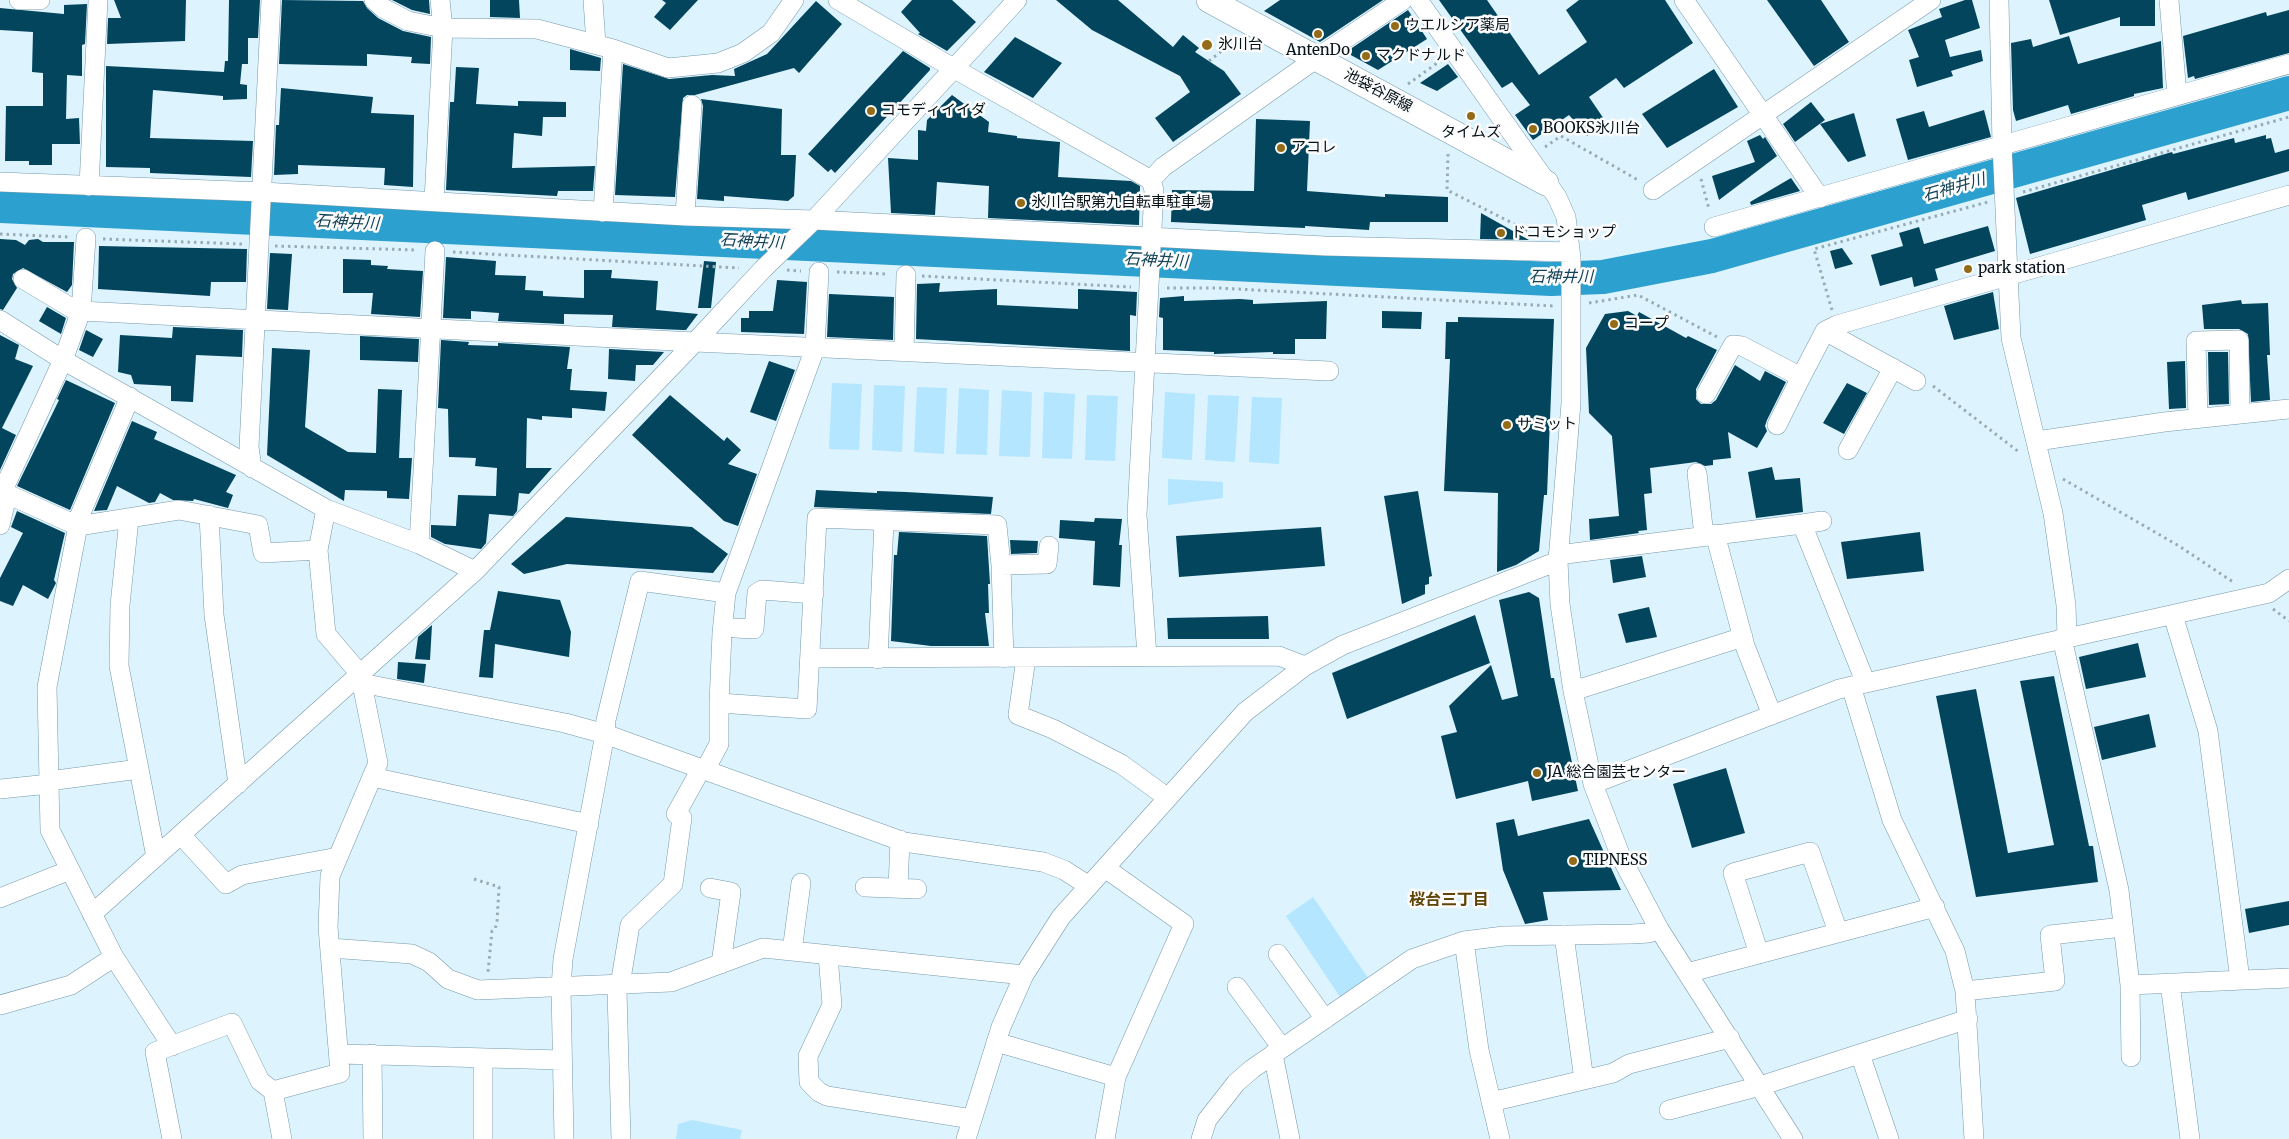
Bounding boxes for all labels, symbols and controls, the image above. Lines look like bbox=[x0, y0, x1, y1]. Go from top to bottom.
place label: ウエルシア薬局 bbox=[1405, 17, 1510, 35]
marker: ウエルシア薬局 bbox=[1389, 20, 1401, 32]
marker: AntenDo bbox=[1312, 28, 1324, 40]
place label: 氷川台 bbox=[1218, 36, 1263, 54]
marker: 氷川台 bbox=[1200, 38, 1214, 52]
place label: AntenDo bbox=[1286, 42, 1350, 60]
place label: マクドナルド bbox=[1376, 47, 1466, 65]
marker: マクドナルド bbox=[1360, 50, 1372, 62]
street label: 池袋谷原線 bbox=[1341, 65, 1415, 117]
place label: コモディイイダ bbox=[881, 102, 986, 120]
marker: コモディイイダ bbox=[865, 105, 877, 117]
marker: タイムズ bbox=[1465, 110, 1477, 122]
place label: BOOKS氷川台 bbox=[1543, 120, 1640, 138]
marker: BOOKS氷川台 bbox=[1527, 123, 1539, 135]
place label: タイムズ bbox=[1441, 124, 1501, 142]
place label: アコレ bbox=[1291, 139, 1336, 157]
marker: アコレ bbox=[1275, 142, 1287, 154]
water label: 石神井川 bbox=[1921, 170, 1987, 206]
place label: 氷川台駅第九自転車駐車場 bbox=[1031, 194, 1211, 212]
marker: 氷川台駅第九自転車駐車場 bbox=[1015, 197, 1027, 209]
water label: 石神井川 bbox=[315, 212, 379, 234]
place label: ドコモショップ bbox=[1511, 224, 1616, 242]
marker: ドコモショップ bbox=[1495, 227, 1507, 239]
water label: 石神井川 bbox=[720, 231, 784, 253]
water label: 石神井川 bbox=[1124, 250, 1188, 272]
place label: park station bbox=[1978, 260, 2065, 278]
marker: park station bbox=[1962, 263, 1974, 275]
water label: 石神井川 bbox=[1529, 267, 1593, 287]
place label: コープ bbox=[1624, 315, 1669, 333]
marker: コープ bbox=[1608, 318, 1620, 330]
place label: サミット bbox=[1517, 416, 1577, 434]
marker: サミット bbox=[1501, 419, 1513, 431]
place label: JA 総合園芸センター bbox=[1547, 764, 1686, 782]
marker: JA 総合園芸センター bbox=[1531, 767, 1543, 779]
place label: TIPNESS bbox=[1583, 852, 1647, 870]
marker: TIPNESS bbox=[1567, 855, 1579, 867]
district label: 桜台三丁目 bbox=[1409, 890, 1489, 910]

